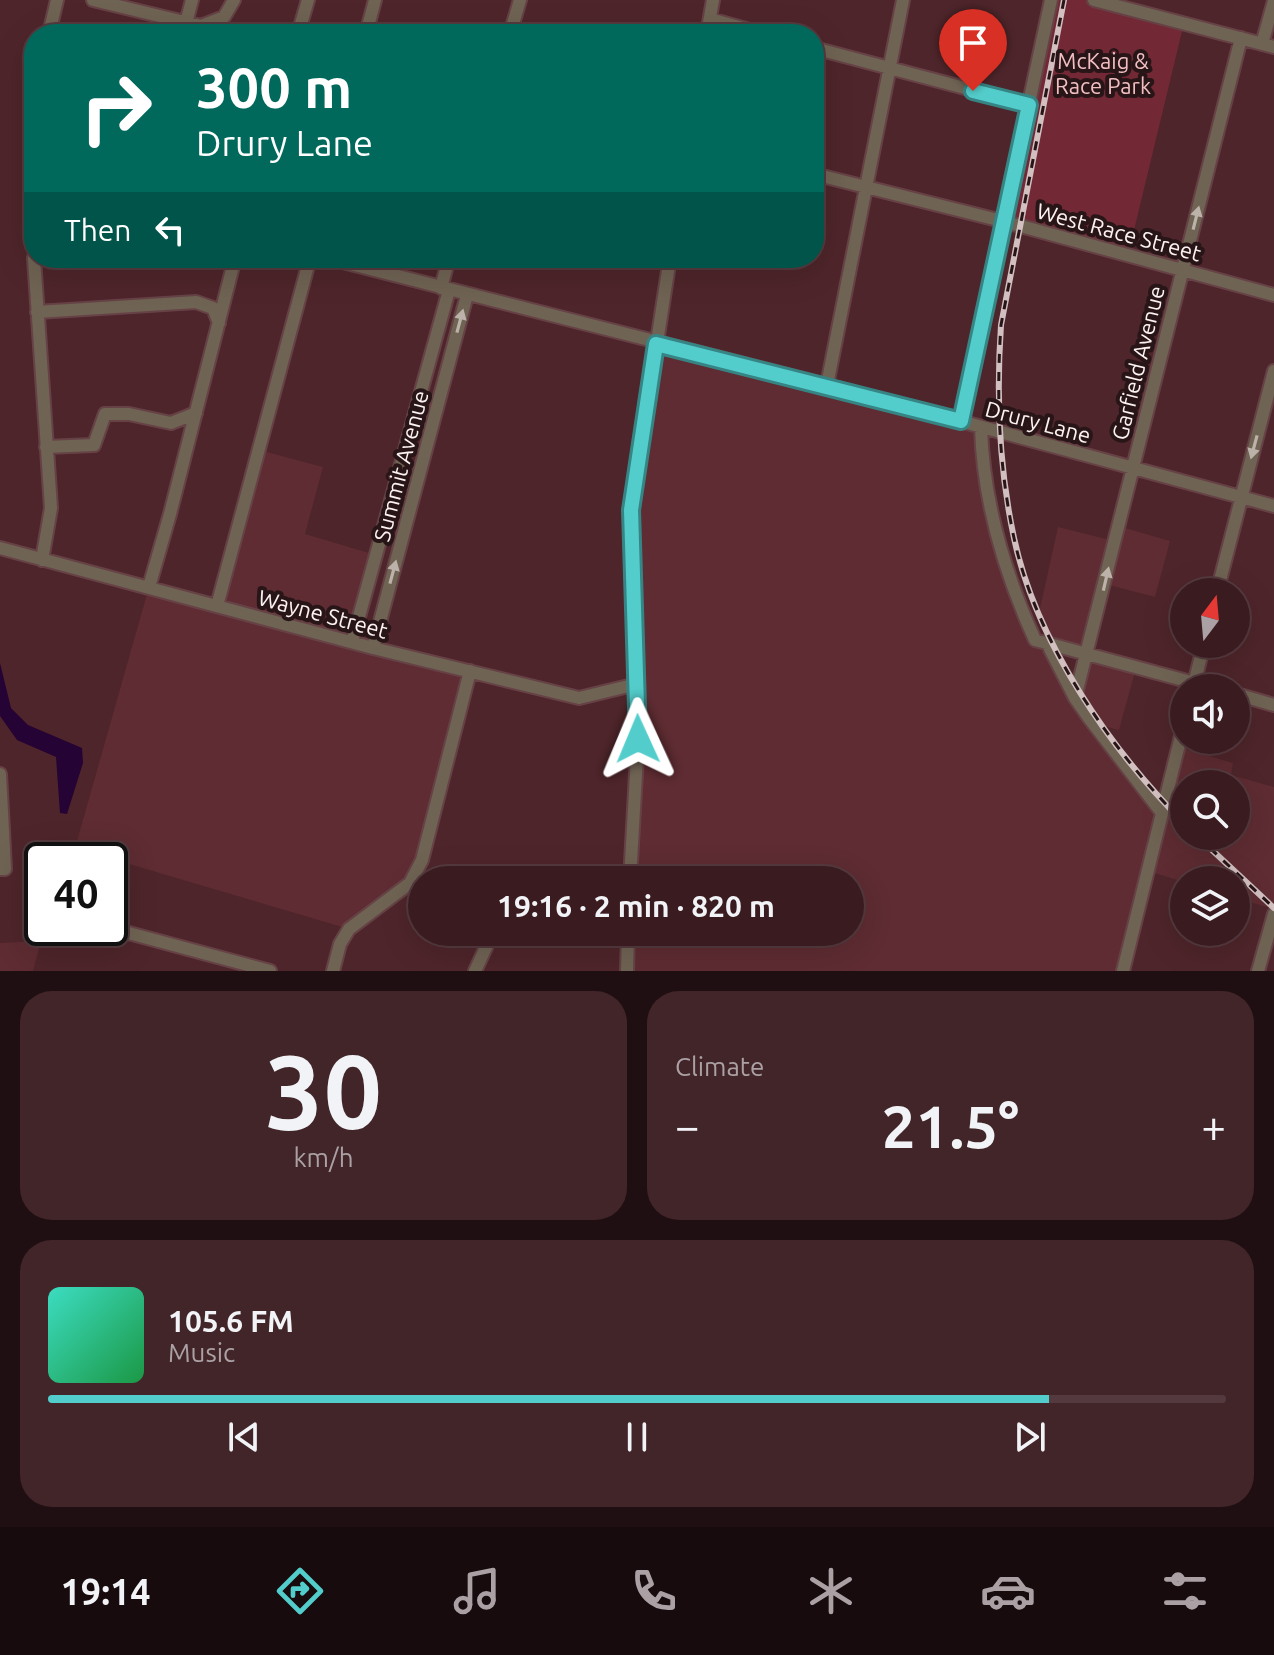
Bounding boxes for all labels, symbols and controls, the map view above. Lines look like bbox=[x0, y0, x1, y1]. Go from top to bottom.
pin bbox=[939, 9, 1007, 91]
icon: arrive bbox=[951, 21, 995, 65]
park label: McKaig & Race Park bbox=[1055, 48, 1151, 98]
icon: right bbox=[64, 56, 168, 160]
text: 300 m bbox=[196, 56, 352, 119]
text: Drury Lane bbox=[196, 122, 373, 163]
street label: West Race Street bbox=[1034, 198, 1204, 266]
one-way arrow bbox=[1190, 205, 1202, 230]
icon: left bbox=[148, 208, 192, 252]
text: Then bbox=[64, 213, 132, 247]
street label: Garfield Avenue bbox=[1106, 283, 1169, 443]
one-way arrow bbox=[454, 309, 467, 333]
street label: Summit Avenue bbox=[368, 388, 433, 544]
street label: Drury Lane bbox=[983, 395, 1094, 448]
one-way arrow bbox=[1248, 434, 1260, 459]
one-way arrow bbox=[387, 560, 400, 584]
one-way arrow bbox=[1100, 566, 1113, 591]
north arrow bbox=[1170, 578, 1250, 658]
map controls bbox=[1170, 578, 1250, 946]
street label: Wayne Street bbox=[256, 584, 391, 643]
button: sound bbox=[1170, 674, 1250, 754]
position arrow bbox=[596, 697, 680, 781]
button: search bbox=[1170, 770, 1250, 850]
speed limit sign: 40 bbox=[24, 842, 128, 946]
button: layers bbox=[1170, 866, 1250, 946]
text: 19:16 · 2 min · 820 m bbox=[497, 889, 775, 923]
text: 30 bbox=[265, 1032, 382, 1149]
text: Climate bbox=[675, 1052, 764, 1081]
text: 21.5° bbox=[882, 1092, 1019, 1159]
text: − bbox=[675, 1101, 700, 1150]
text: + bbox=[1201, 1101, 1226, 1150]
text: km/h bbox=[293, 1143, 354, 1172]
text: 105.6 FM bbox=[168, 1304, 294, 1338]
text: Music bbox=[168, 1338, 235, 1367]
icon: previous bbox=[222, 1415, 266, 1459]
icon: pause bbox=[615, 1415, 659, 1459]
icon: next bbox=[1008, 1415, 1052, 1459]
icon: directions bbox=[272, 1563, 328, 1619]
icon: music bbox=[449, 1563, 505, 1619]
icon: phone bbox=[626, 1563, 682, 1619]
icon: climate bbox=[803, 1563, 859, 1619]
icon: car bbox=[980, 1563, 1036, 1619]
icon: filters bbox=[1157, 1563, 1213, 1619]
text: 19:14 bbox=[61, 1571, 151, 1612]

